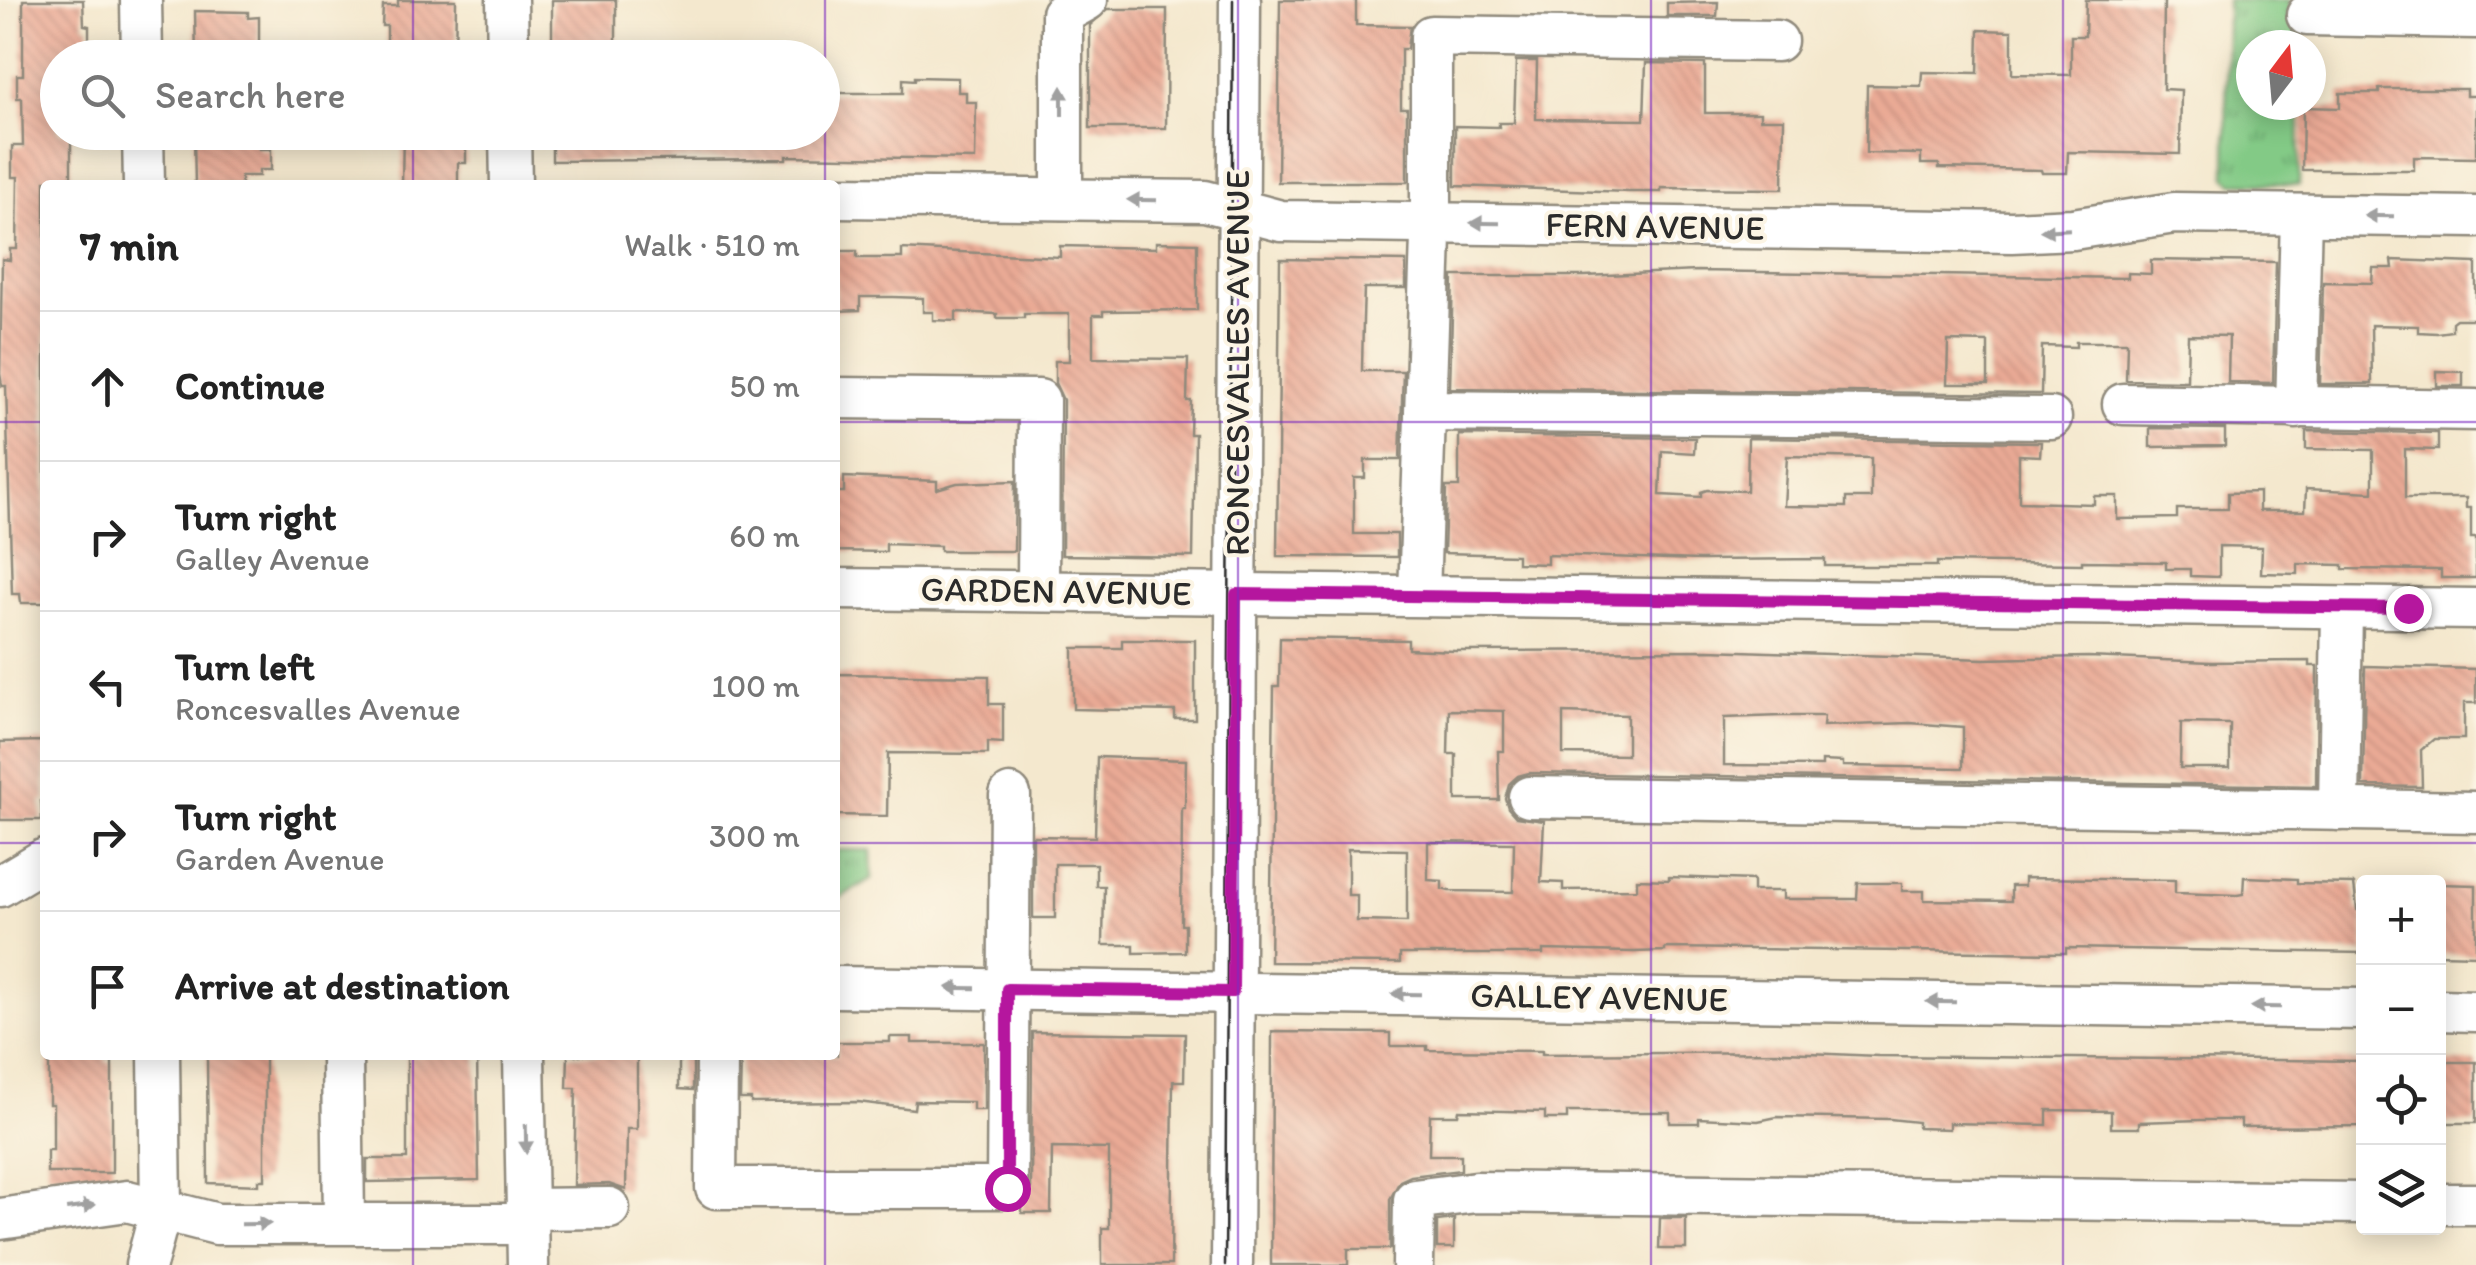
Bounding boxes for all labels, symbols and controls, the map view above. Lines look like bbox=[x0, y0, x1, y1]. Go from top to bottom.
north arrow bbox=[2236, 30, 2326, 120]
search box bbox=[40, 40, 840, 150]
icon: search bbox=[75, 68, 130, 123]
text: Search here bbox=[155, 72, 346, 118]
one-way arrow bbox=[1054, 85, 1070, 117]
street label: RONCESVALLES AVENUE bbox=[1216, 170, 1258, 556]
one-way arrow bbox=[1126, 192, 1158, 208]
street label: FERN AVENUE bbox=[1545, 203, 1765, 249]
one-way arrow bbox=[2362, 208, 2394, 224]
one-way arrow bbox=[1469, 214, 1501, 230]
text: 7 min bbox=[80, 220, 179, 271]
one-way arrow bbox=[2038, 222, 2070, 238]
text: Walk · 510 m bbox=[624, 226, 800, 264]
icon: ahead bbox=[80, 359, 135, 414]
text: Continue bbox=[175, 363, 325, 409]
text: 50 m bbox=[729, 367, 800, 405]
text: Turn right bbox=[175, 494, 337, 540]
icon: right bbox=[80, 509, 135, 564]
text: 60 m bbox=[729, 517, 800, 555]
text: Galley Avenue bbox=[175, 540, 370, 578]
street label: GARDEN AVENUE bbox=[920, 568, 1192, 614]
route end bbox=[2386, 586, 2432, 632]
text: Turn left bbox=[175, 644, 315, 690]
icon: left bbox=[80, 659, 135, 714]
text: 100 m bbox=[712, 667, 800, 705]
text: Roncesvalles Avenue bbox=[175, 690, 461, 728]
text: Turn right bbox=[175, 794, 337, 840]
icon: right bbox=[80, 809, 135, 864]
text: 300 m bbox=[709, 817, 800, 855]
text: Garden Avenue bbox=[175, 840, 384, 878]
map controls bbox=[2356, 875, 2446, 1235]
button: + bbox=[2356, 875, 2446, 965]
icon: arrive bbox=[80, 959, 135, 1014]
text: Arrive at destination bbox=[175, 963, 510, 1009]
button: − bbox=[2356, 965, 2446, 1055]
street label: GALLEY AVENUE bbox=[1470, 974, 1728, 1020]
one-way arrow bbox=[944, 980, 976, 996]
one-way arrow bbox=[1390, 986, 1422, 1002]
one-way arrow bbox=[1925, 994, 1957, 1010]
one-way arrow bbox=[2250, 999, 2282, 1015]
button: locate bbox=[2356, 1055, 2446, 1145]
one-way arrow bbox=[518, 1124, 534, 1156]
button: layers bbox=[2356, 1145, 2446, 1235]
route start bbox=[985, 1166, 1031, 1212]
one-way arrow bbox=[65, 1199, 97, 1215]
one-way arrow bbox=[241, 1215, 273, 1231]

